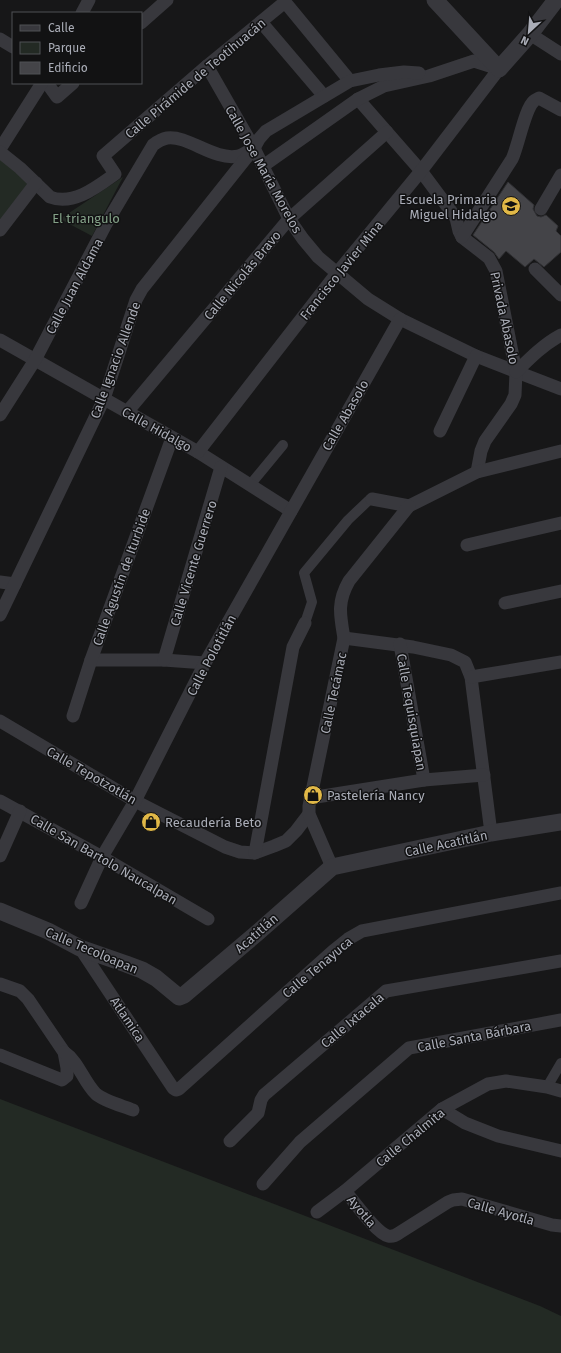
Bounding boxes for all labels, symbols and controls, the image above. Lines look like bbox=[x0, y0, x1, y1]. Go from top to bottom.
legend bbox=[12, 12, 142, 84]
north arrow bbox=[509, 12, 549, 52]
street label: Calle Pirámide de Teotihuacán bbox=[122, 15, 269, 142]
text: Calle bbox=[48, 21, 75, 35]
text: N bbox=[519, 33, 531, 48]
text: Parque bbox=[48, 41, 86, 55]
text: Edificio bbox=[48, 61, 88, 75]
street label: Calle Jose María Morelos bbox=[222, 103, 305, 236]
place label: Escuela Primaria Miguel Hidalgo bbox=[399, 192, 497, 222]
school or university icon: Escuela Primaria Miguel Hidalgo bbox=[500, 195, 522, 217]
park label: El triangulo bbox=[52, 211, 120, 226]
street label: Francisco Javier Mina bbox=[297, 218, 386, 323]
street label: Calle Nicolás Bravo bbox=[201, 228, 284, 323]
street label: Calle Juan Aldama bbox=[43, 236, 106, 337]
street label: Privada Abasolo bbox=[487, 270, 522, 366]
street label: Calle Ignacio Allende bbox=[87, 300, 144, 421]
street label: Calle Abasolo bbox=[319, 377, 372, 453]
street label: Calle Hidalgo bbox=[119, 404, 194, 455]
street label: Calle Vicente Guerrero bbox=[167, 499, 220, 628]
street label: Calle Agustín de Iturbide bbox=[90, 506, 153, 648]
street label: Calle Polotitlán bbox=[184, 612, 239, 698]
street label: Calle Tecámac bbox=[318, 651, 349, 735]
street label: Calle Tequisquiapan bbox=[394, 652, 429, 772]
street label: Calle Tepotzotlán bbox=[44, 744, 139, 807]
shop icon: Pastelería Nancy bbox=[302, 784, 324, 806]
place label: Pastelería Nancy bbox=[327, 788, 425, 803]
street label: Calle San Bartolo Naucalpan bbox=[28, 811, 180, 908]
shop icon: Recaudería Beto bbox=[140, 811, 162, 833]
place label: Recaudería Beto bbox=[165, 815, 262, 830]
street label: Calle Acatitlán bbox=[403, 827, 489, 860]
street label: Acatitlán bbox=[232, 911, 281, 956]
street label: Calle Tecoloapan bbox=[43, 924, 140, 977]
street label: Calle Tenayuca bbox=[279, 934, 355, 1001]
street label: Calle Ixtacala bbox=[318, 990, 387, 1051]
street label: Atlamica bbox=[107, 994, 148, 1045]
street label: Calle Santa Bárbara bbox=[416, 1018, 532, 1055]
street label: Calle Chalmita bbox=[373, 1105, 448, 1170]
street label: Ayotla bbox=[344, 1192, 379, 1230]
street label: Calle Ayotla bbox=[466, 1195, 536, 1228]

